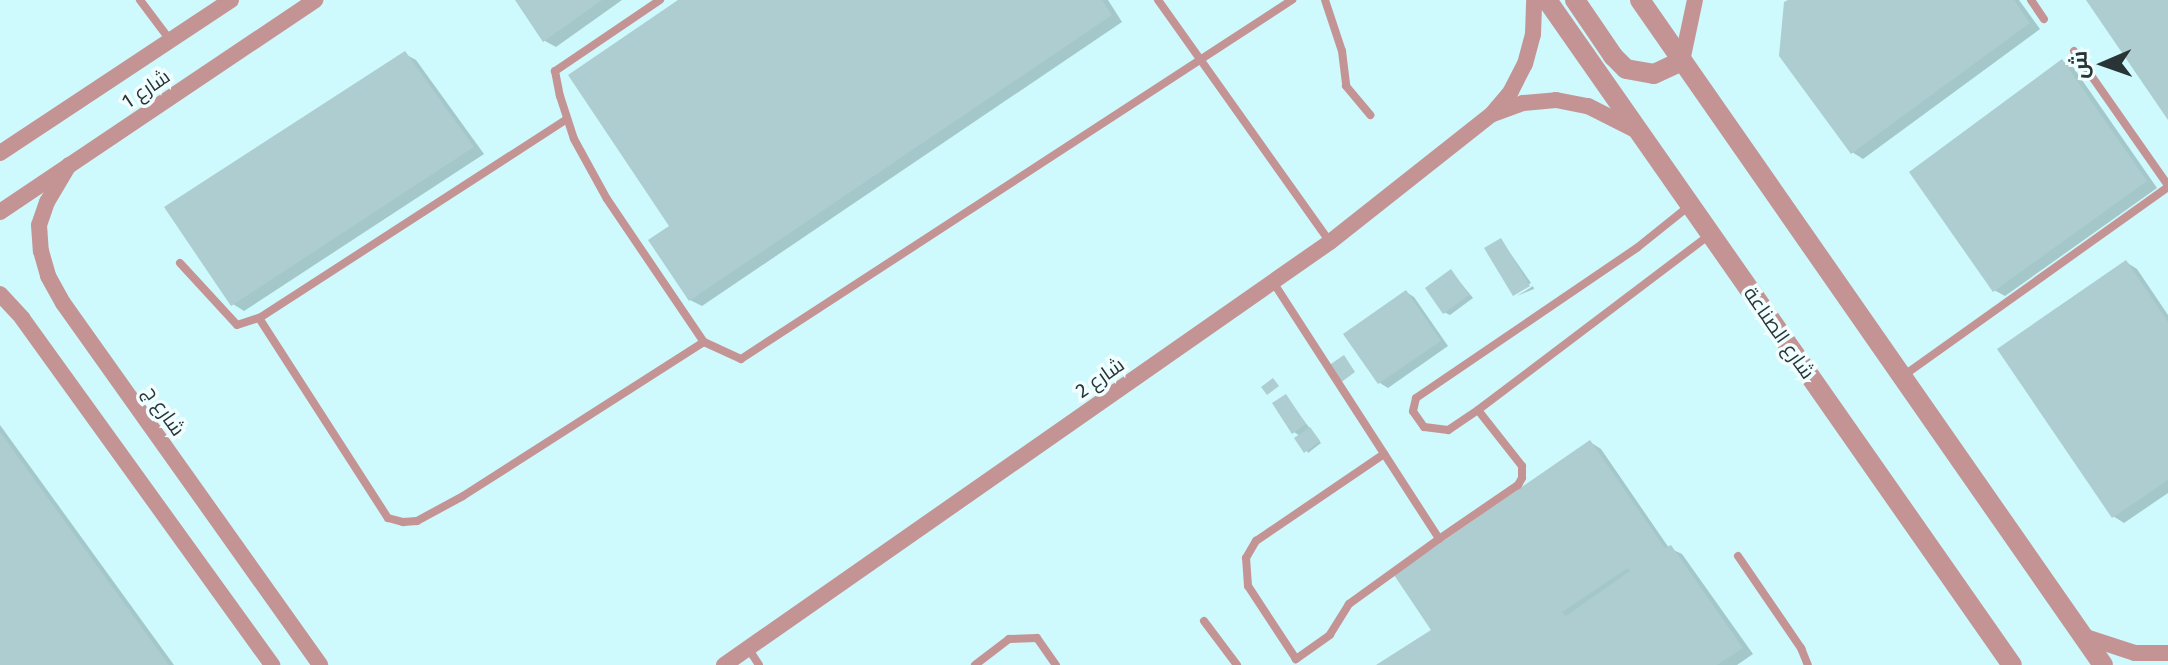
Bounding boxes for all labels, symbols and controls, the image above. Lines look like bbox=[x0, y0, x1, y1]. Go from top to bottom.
north arrow bbox=[2064, 24, 2144, 104]
text: ش bbox=[2066, 50, 2093, 79]
street label: شارع 1 bbox=[117, 64, 175, 114]
street label: شارع الصناعة bbox=[1738, 282, 1820, 384]
street label: شارع 2 bbox=[1071, 353, 1129, 403]
street label: شارع ج bbox=[138, 381, 190, 441]

